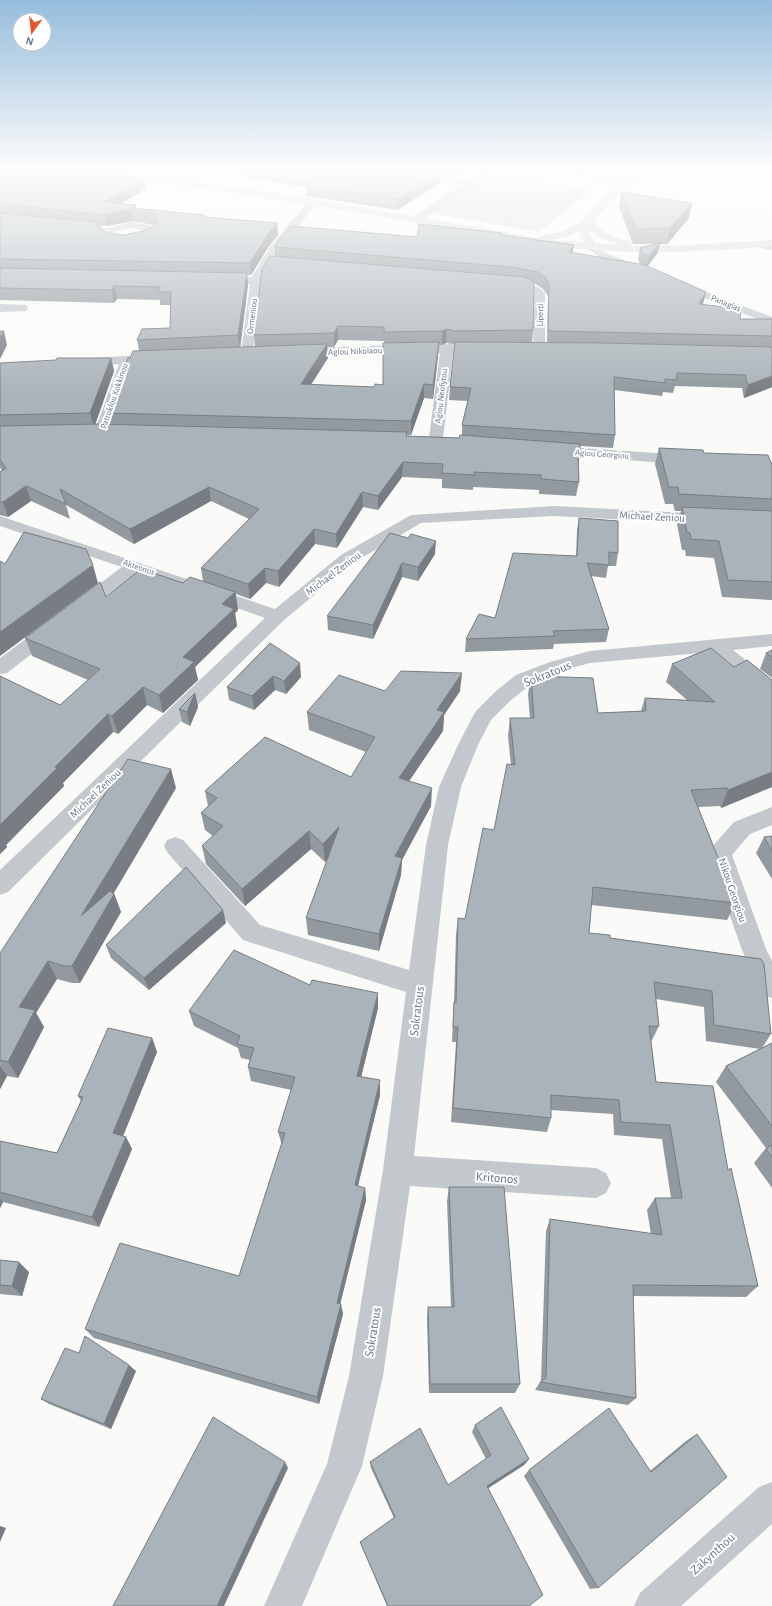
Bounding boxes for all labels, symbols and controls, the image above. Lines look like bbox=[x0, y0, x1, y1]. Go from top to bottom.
north arrow bbox=[12, 12, 52, 52]
text: N bbox=[24, 35, 35, 47]
street label: Panagias bbox=[710, 293, 742, 314]
street label: Ormeniou bbox=[246, 297, 259, 334]
street label: Liperti bbox=[536, 304, 545, 326]
street label: Agiou Nikolaou bbox=[328, 346, 383, 357]
street label: Patroklou Kokkinou bbox=[99, 362, 130, 430]
street label: Agiou Neofytou bbox=[434, 368, 449, 424]
street label: Agiou Georgiou bbox=[574, 448, 630, 461]
street label: Michael Zeniou bbox=[619, 509, 686, 524]
street label: Michael Zeniou bbox=[304, 549, 363, 598]
street label: Akteonos bbox=[122, 558, 156, 577]
street label: Sokratous bbox=[522, 659, 573, 690]
street label: Michael Zeniou bbox=[68, 766, 123, 820]
street label: Nikou Georgiou bbox=[716, 857, 749, 924]
street label: Sokratous bbox=[408, 985, 427, 1037]
street label: Kritonos bbox=[475, 1171, 519, 1186]
street label: Sokratous bbox=[363, 1306, 384, 1358]
street label: Zakynthou bbox=[688, 1531, 738, 1577]

